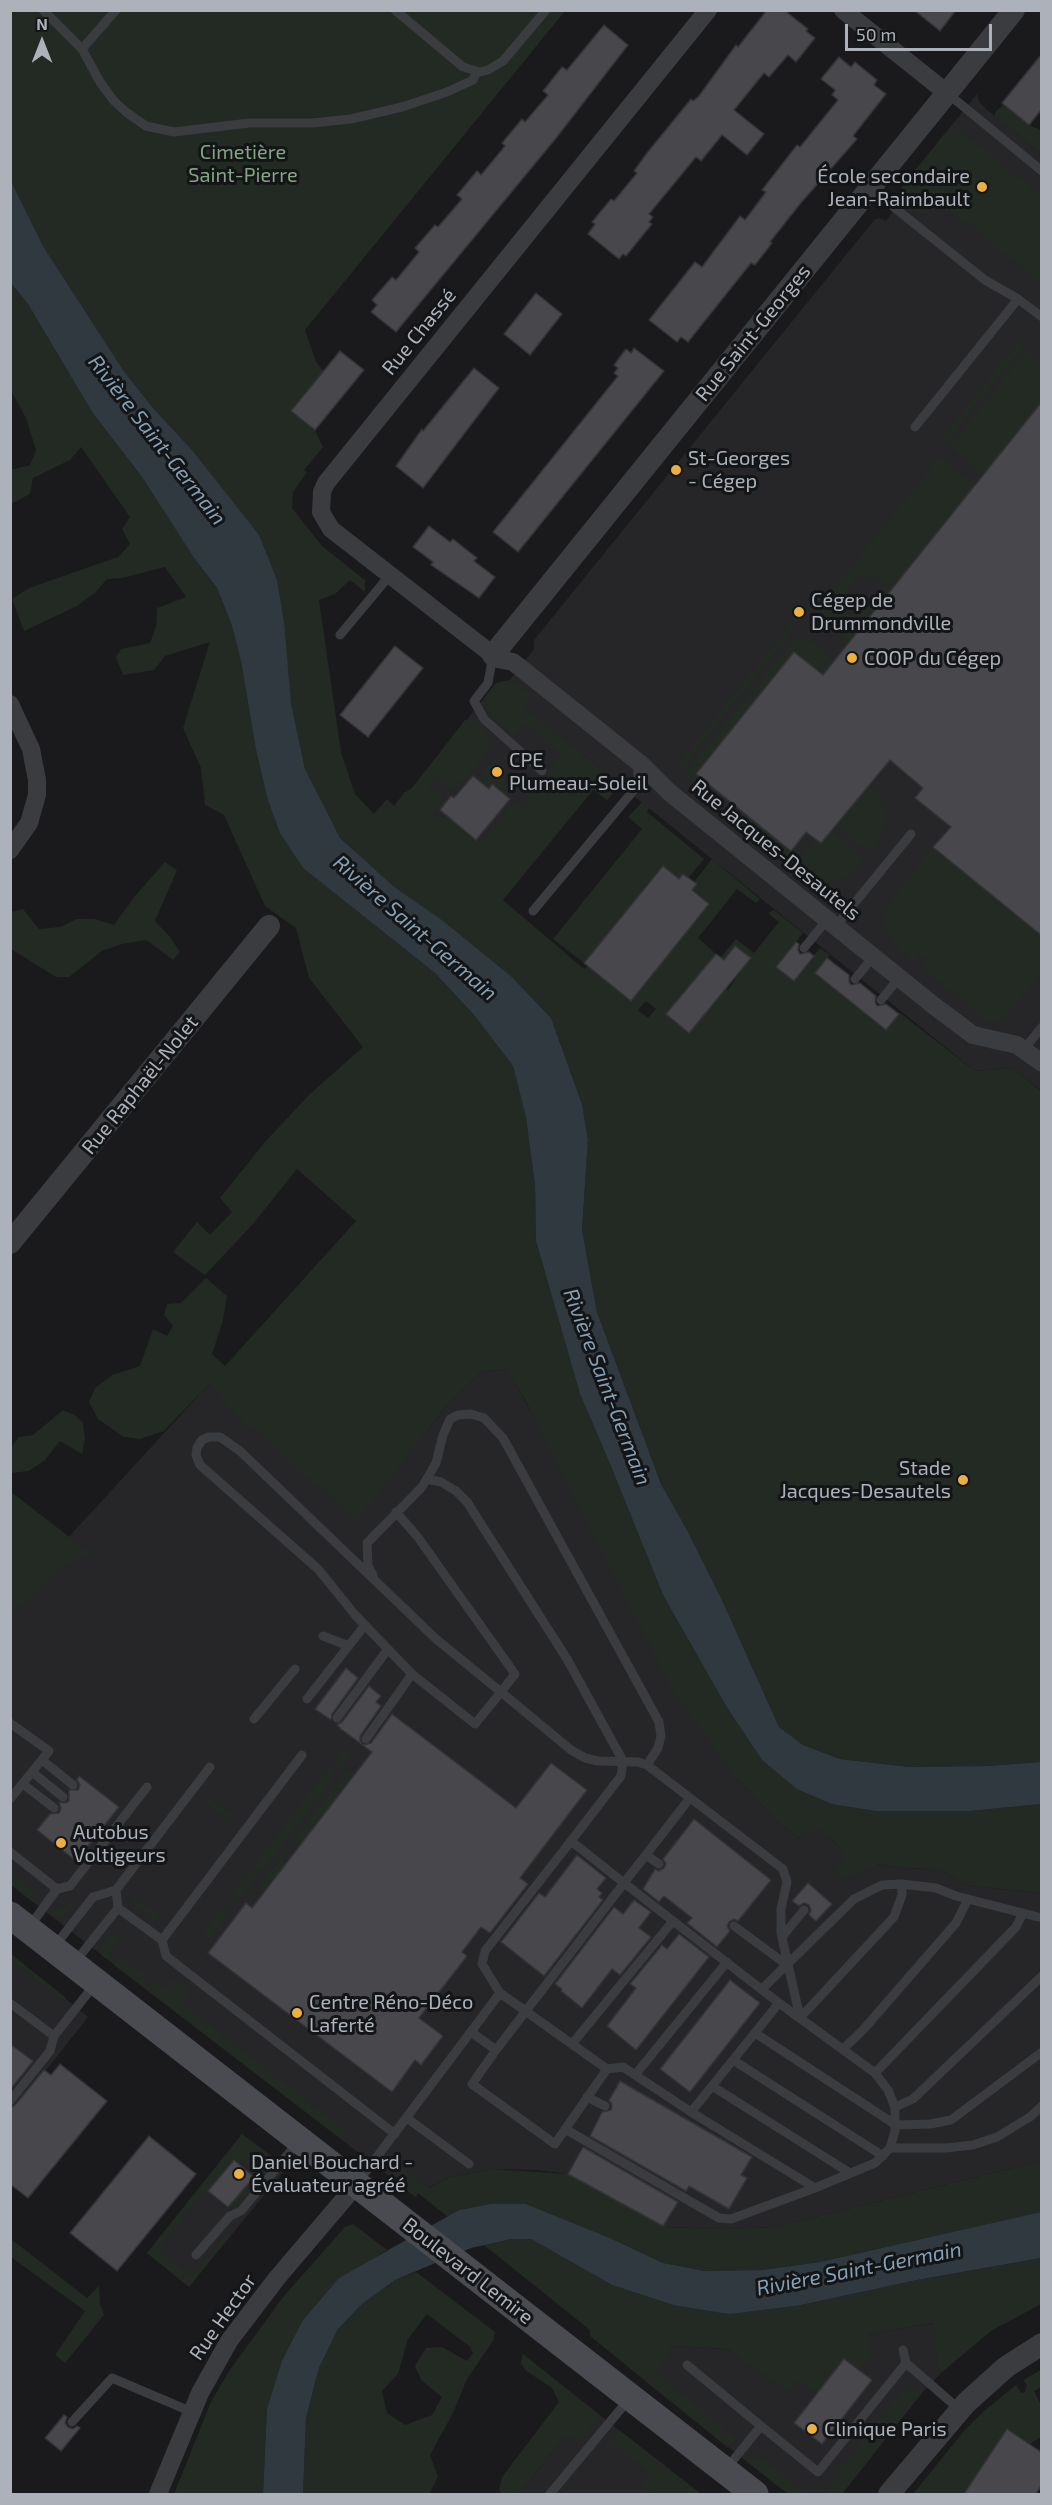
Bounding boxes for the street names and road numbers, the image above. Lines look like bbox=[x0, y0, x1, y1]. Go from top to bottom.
street label: Rue Saint-Georges bbox=[691, 260, 815, 406]
street label: Rue Chassé bbox=[377, 284, 461, 380]
street label: Rue Jacques-Desautels bbox=[687, 775, 865, 925]
street label: Rue Raphaël-Nolet bbox=[77, 1011, 203, 1159]
street label: Boulevard Lemire bbox=[398, 2213, 538, 2329]
street label: Rue Hector bbox=[185, 2269, 261, 2365]

